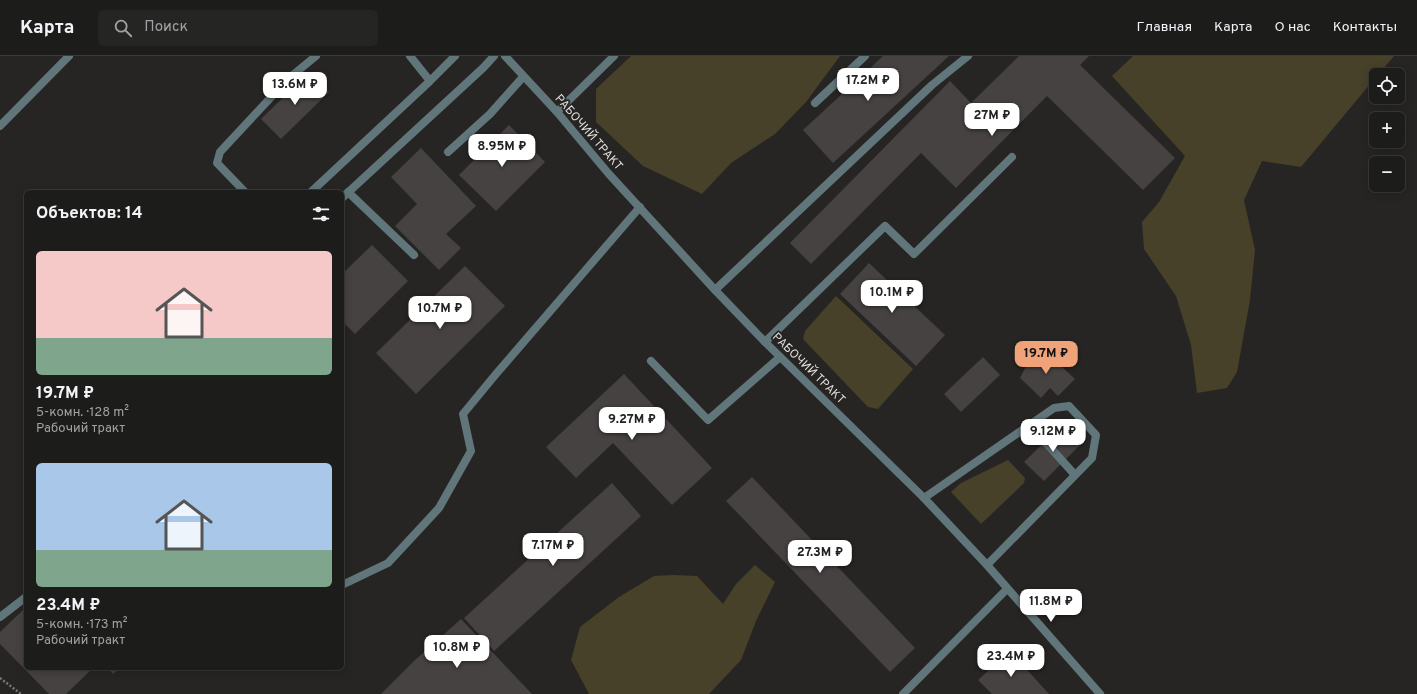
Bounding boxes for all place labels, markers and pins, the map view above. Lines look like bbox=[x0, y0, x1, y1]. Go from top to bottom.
pin: 17.2M ₽ bbox=[831, 68, 905, 102]
pin: 13.6M ₽ bbox=[258, 72, 332, 106]
pin: 27M ₽ bbox=[964, 103, 1020, 137]
pin: 8.95M ₽ bbox=[465, 134, 539, 168]
pin: 10.1M ₽ bbox=[855, 280, 929, 314]
pin: 10.7M ₽ bbox=[403, 296, 477, 330]
pin: 19.7M ₽ bbox=[1009, 341, 1083, 375]
pin: 9.27M ₽ bbox=[595, 407, 669, 441]
pin: 9.12M ₽ bbox=[1016, 419, 1090, 453]
pin: 7.17M ₽ bbox=[516, 533, 590, 567]
pin: 27.3M ₽ bbox=[783, 540, 857, 574]
pin: 11.8M ₽ bbox=[1014, 589, 1088, 623]
pin: 10.8M ₽ bbox=[420, 635, 494, 669]
pin: 23.4M ₽ bbox=[974, 644, 1048, 678]

